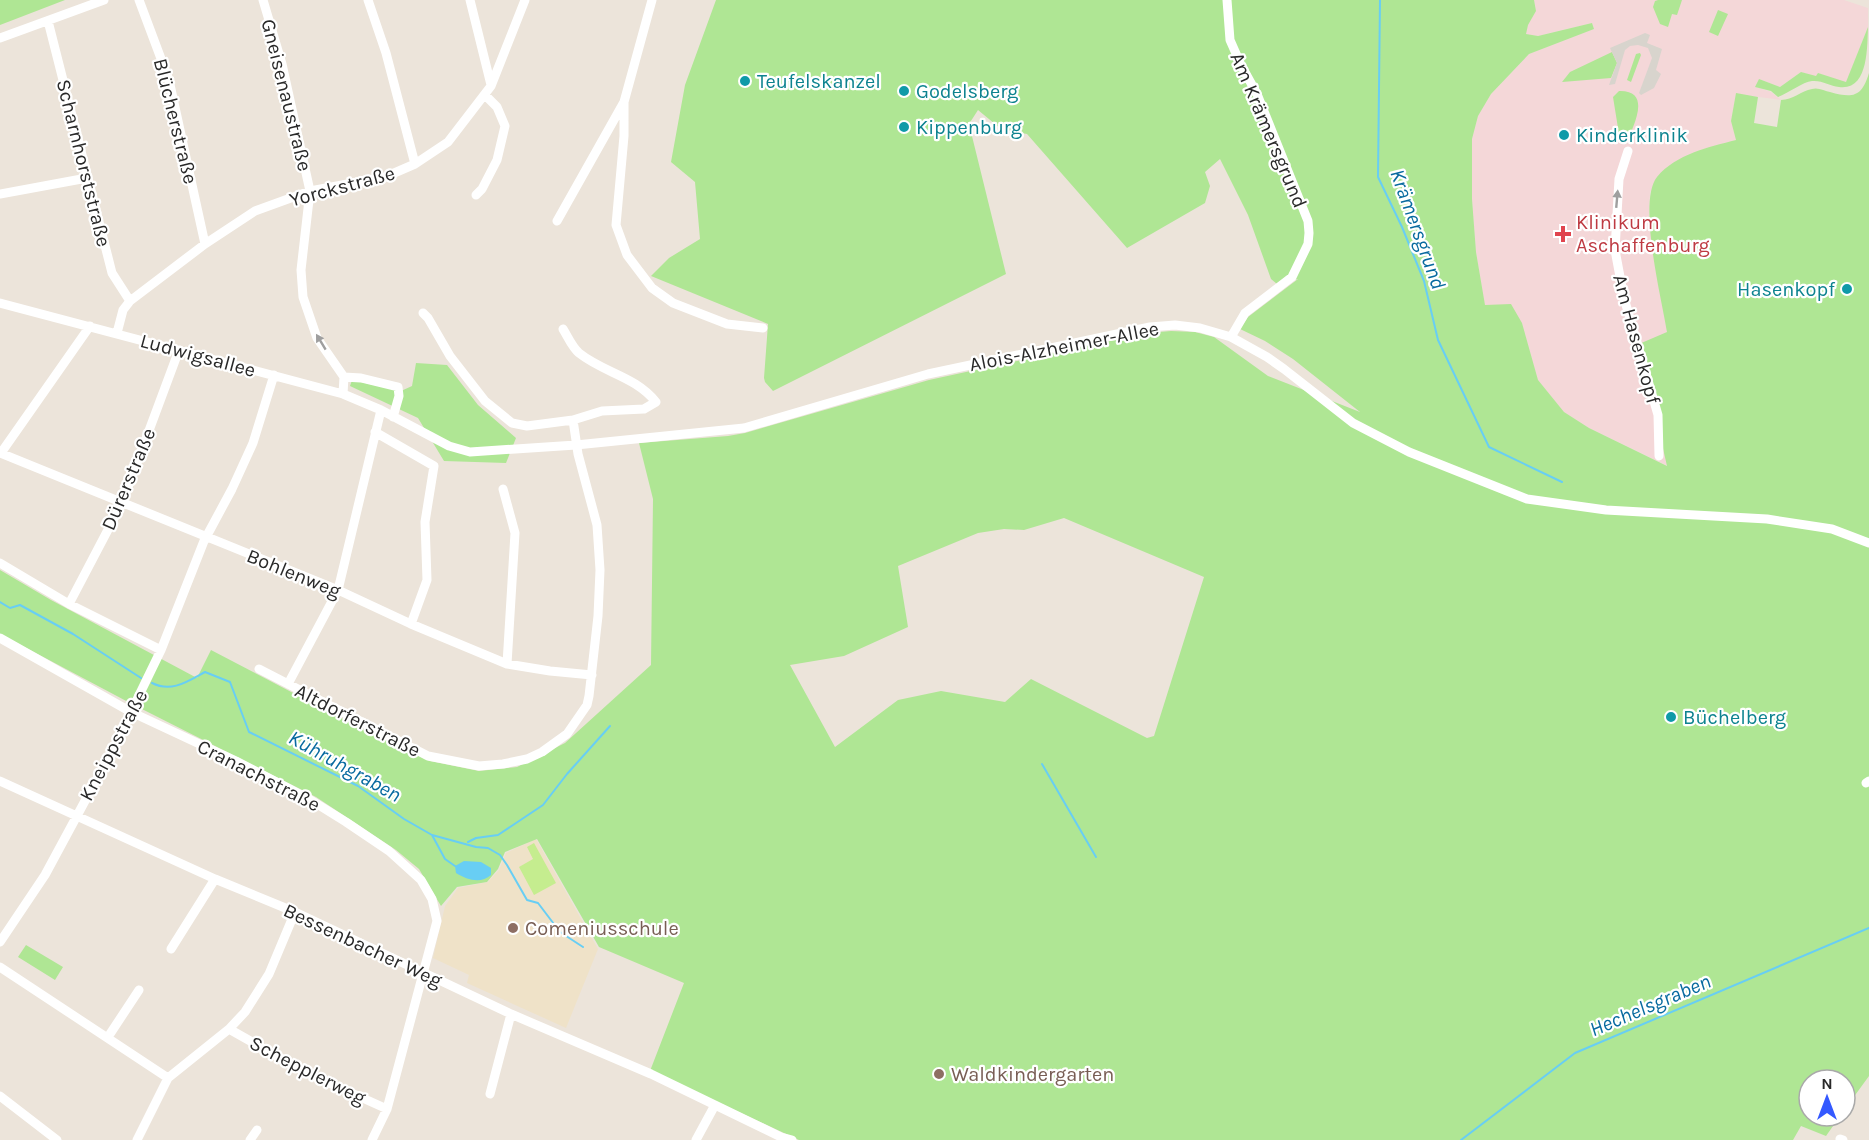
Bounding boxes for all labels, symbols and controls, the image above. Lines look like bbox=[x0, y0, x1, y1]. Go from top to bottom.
street label: Gneisenaustraße bbox=[256, 17, 317, 174]
street label: Am Krämersgrund bbox=[1225, 49, 1312, 211]
street label: Blücherstraße bbox=[149, 56, 202, 186]
place label: Teufelskanzel bbox=[757, 70, 881, 93]
marker: Teufelskanzel bbox=[738, 74, 752, 88]
street label: Scharnhorststraße bbox=[52, 77, 115, 249]
place label: Godelsberg bbox=[916, 80, 1018, 103]
marker: Godelsberg bbox=[897, 84, 911, 98]
place label: Kippenburg bbox=[916, 116, 1022, 139]
marker: Kippenburg bbox=[897, 120, 911, 134]
place label: Kinderklinik bbox=[1576, 124, 1688, 147]
marker: Kinderklinik bbox=[1557, 128, 1571, 142]
street label: Yorckstraße bbox=[287, 161, 397, 212]
water label: Krämersgrund bbox=[1385, 166, 1451, 292]
one-way arrow bbox=[1612, 189, 1622, 208]
place label: Klinikum Aschaffenburg bbox=[1576, 211, 1710, 257]
marker: Klinikum Aschaffenburg bbox=[1554, 225, 1572, 243]
street label: Am Hasenkopf bbox=[1608, 272, 1665, 406]
place label: Hasenkopf bbox=[1737, 278, 1835, 301]
marker: Hasenkopf bbox=[1840, 282, 1854, 296]
street label: Alois-Alzheimer-Allee bbox=[967, 317, 1161, 376]
street label: Ludwigsallee bbox=[138, 329, 258, 382]
one-way arrow bbox=[316, 333, 326, 350]
street label: Dürerstraße bbox=[97, 425, 160, 534]
street label: Bohlenweg bbox=[243, 544, 344, 603]
street label: Altdorferstraße bbox=[291, 679, 424, 762]
street label: Kneippstraße bbox=[74, 686, 152, 805]
place label: Büchelberg bbox=[1683, 706, 1786, 729]
marker: Büchelberg bbox=[1664, 710, 1678, 724]
water label: Kühruhgraben bbox=[284, 725, 406, 807]
street label: Cranachstraße bbox=[194, 735, 324, 816]
street label: Bessenbacher Weg bbox=[280, 899, 446, 992]
place label: Comeniusschule bbox=[525, 917, 679, 940]
marker: Comeniusschule bbox=[506, 921, 520, 935]
water label: Hechelsgraben bbox=[1586, 969, 1714, 1041]
street label: Schepplerweg bbox=[246, 1031, 370, 1110]
place label: Waldkindergarten bbox=[951, 1063, 1114, 1086]
marker: Waldkindergarten bbox=[932, 1067, 946, 1081]
north arrow bbox=[1797, 1068, 1857, 1128]
text: N bbox=[1821, 1074, 1833, 1093]

